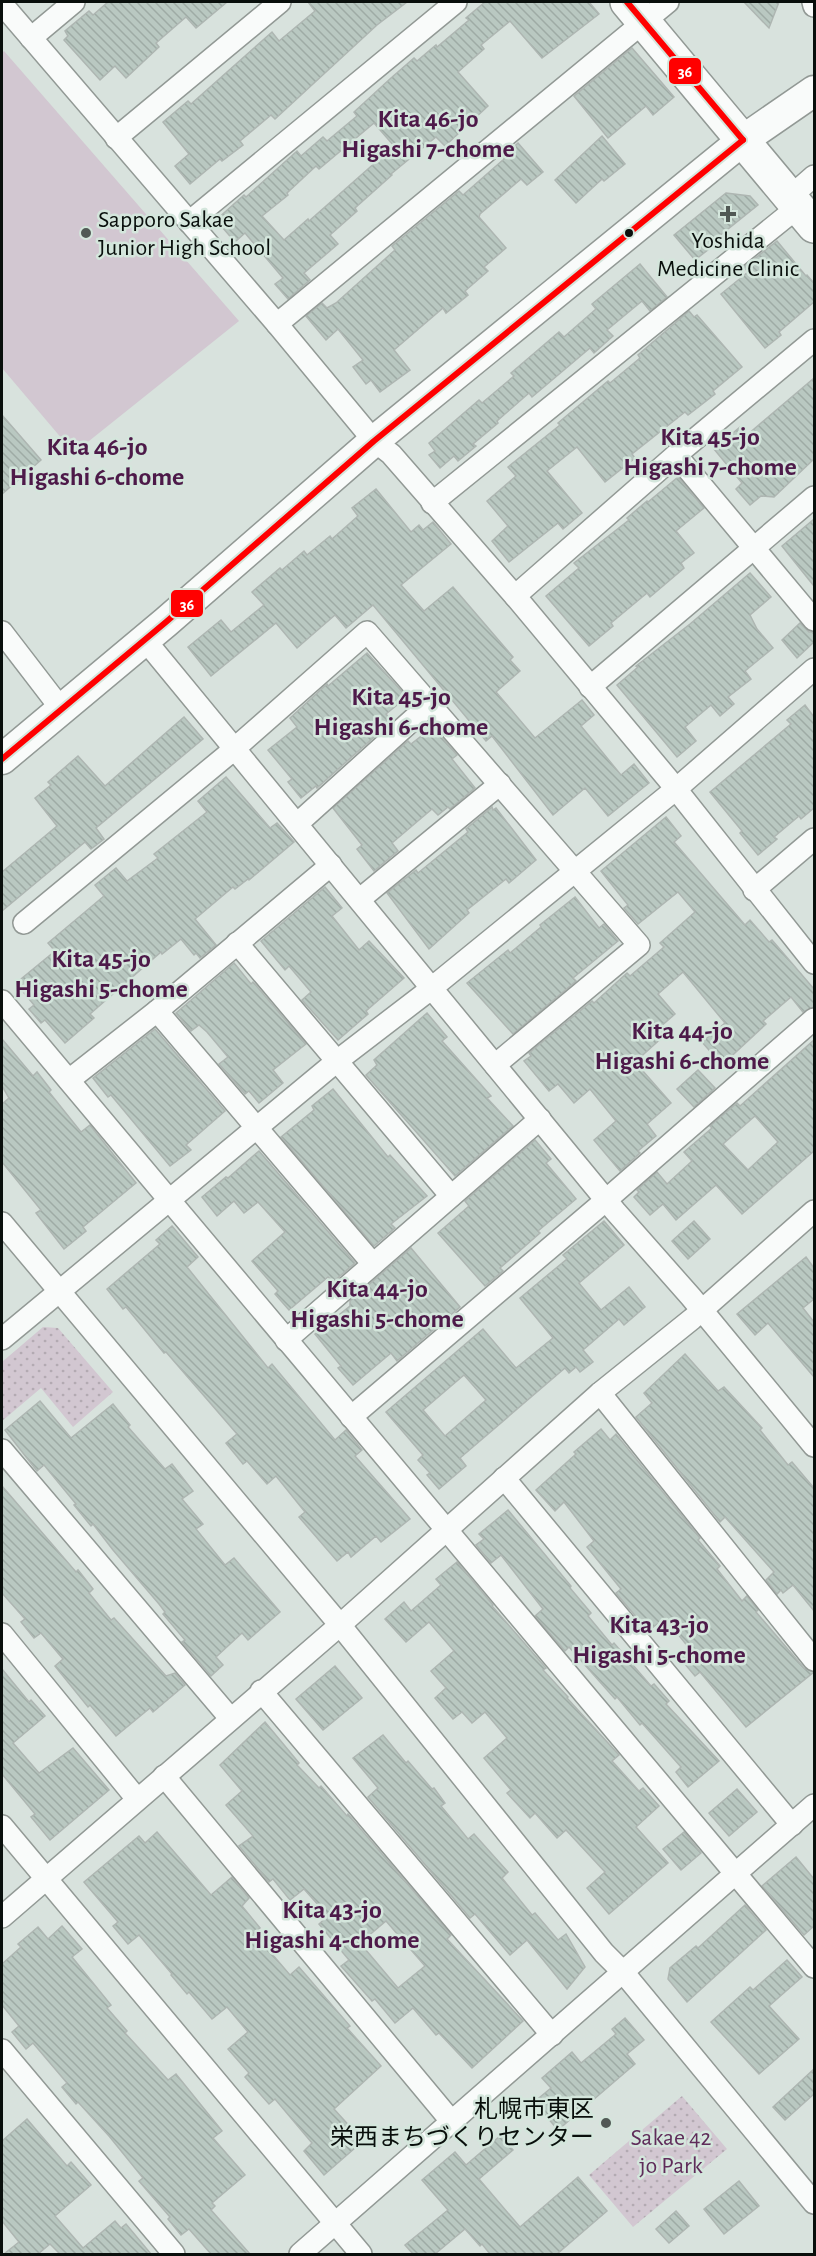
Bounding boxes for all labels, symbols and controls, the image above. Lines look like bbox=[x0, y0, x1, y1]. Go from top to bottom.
line badge: 36 bbox=[668, 57, 702, 85]
text: 36 bbox=[678, 64, 693, 80]
district label: Kita 46-jo Higashi 7-chome bbox=[341, 106, 515, 162]
marker: Yoshida Medicine Clinic bbox=[719, 205, 737, 223]
place label: Sapporo Sakae Junior High School bbox=[98, 208, 271, 260]
marker: Sapporo Sakae Junior High School bbox=[79, 226, 93, 240]
unlabelled marker bbox=[623, 227, 635, 239]
place label: Yoshida Medicine Clinic bbox=[657, 229, 799, 281]
district label: Kita 45-jo Higashi 7-chome bbox=[623, 424, 797, 480]
district label: Kita 46-jo Higashi 6-chome bbox=[10, 434, 184, 490]
line badge: 36 bbox=[170, 589, 204, 618]
text: 36 bbox=[180, 597, 195, 613]
district label: Kita 45-jo Higashi 6-chome bbox=[314, 684, 488, 740]
district label: Kita 45-jo Higashi 5-chome bbox=[14, 946, 188, 1002]
district label: Kita 44-jo Higashi 6-chome bbox=[595, 1018, 769, 1074]
district label: Kita 44-jo Higashi 5-chome bbox=[290, 1276, 464, 1332]
district label: Kita 43-jo Higashi 5-chome bbox=[572, 1612, 746, 1668]
district label: Kita 43-jo Higashi 4-chome bbox=[244, 1897, 420, 1953]
place label: 札幌市東区 栄西まちづくりセンター bbox=[330, 2096, 594, 2150]
marker: 札幌市東区 栄西まちづくりセンター bbox=[599, 2116, 613, 2130]
park label: Sakae 42 jo Park bbox=[631, 2126, 712, 2178]

